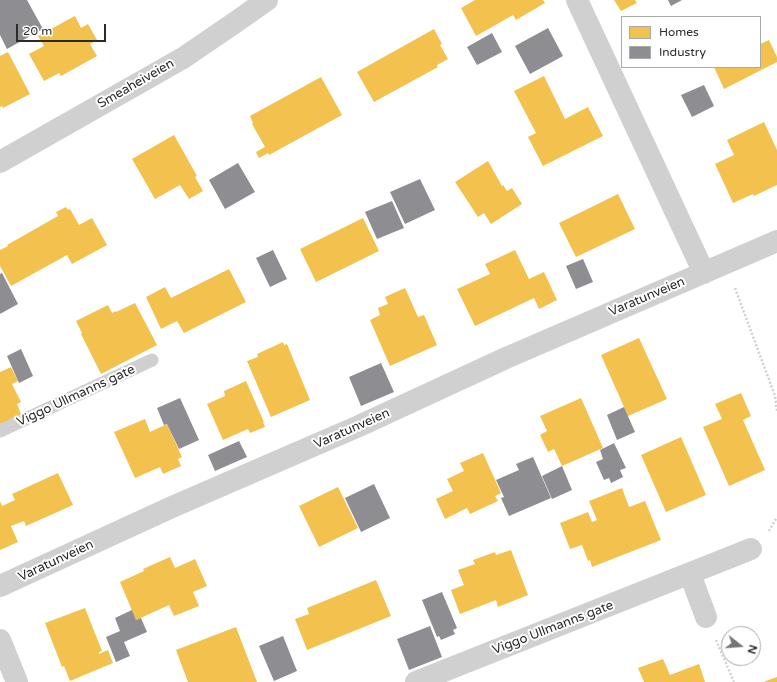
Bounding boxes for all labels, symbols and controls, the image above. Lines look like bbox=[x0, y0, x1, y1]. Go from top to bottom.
scale bar bbox=[18, 16, 108, 42]
legend bbox=[621, 16, 761, 68]
text: 20 m bbox=[23, 24, 52, 38]
text: Homes bbox=[659, 25, 699, 39]
text: Industry bbox=[659, 45, 706, 59]
street label: Smeaheiveien bbox=[95, 56, 177, 112]
street label: Varatunveien bbox=[607, 274, 687, 320]
street label: Viggo Ullmanns gate bbox=[15, 362, 137, 430]
street label: Varatunveien bbox=[312, 405, 392, 453]
street label: Varatunveien bbox=[16, 537, 96, 585]
street label: Viggo Ullmanns gate bbox=[490, 598, 616, 658]
north arrow bbox=[721, 626, 761, 666]
text: N bbox=[744, 643, 760, 655]

